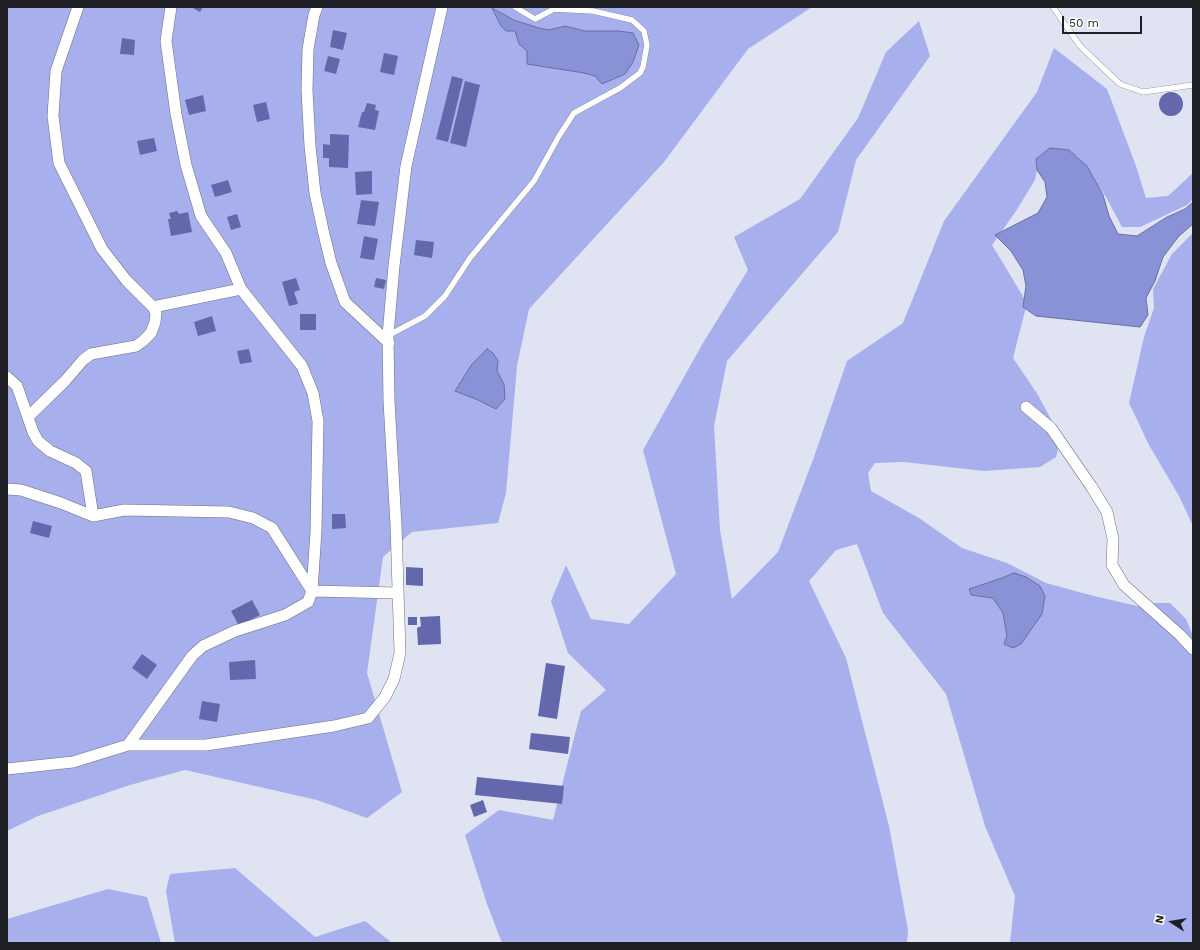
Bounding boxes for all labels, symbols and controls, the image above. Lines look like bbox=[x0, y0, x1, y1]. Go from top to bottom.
scale bar bbox=[1064, 8, 1144, 34]
text: 50 m bbox=[1069, 16, 1099, 30]
north arrow bbox=[1152, 902, 1192, 942]
text: N bbox=[1153, 914, 1167, 925]

